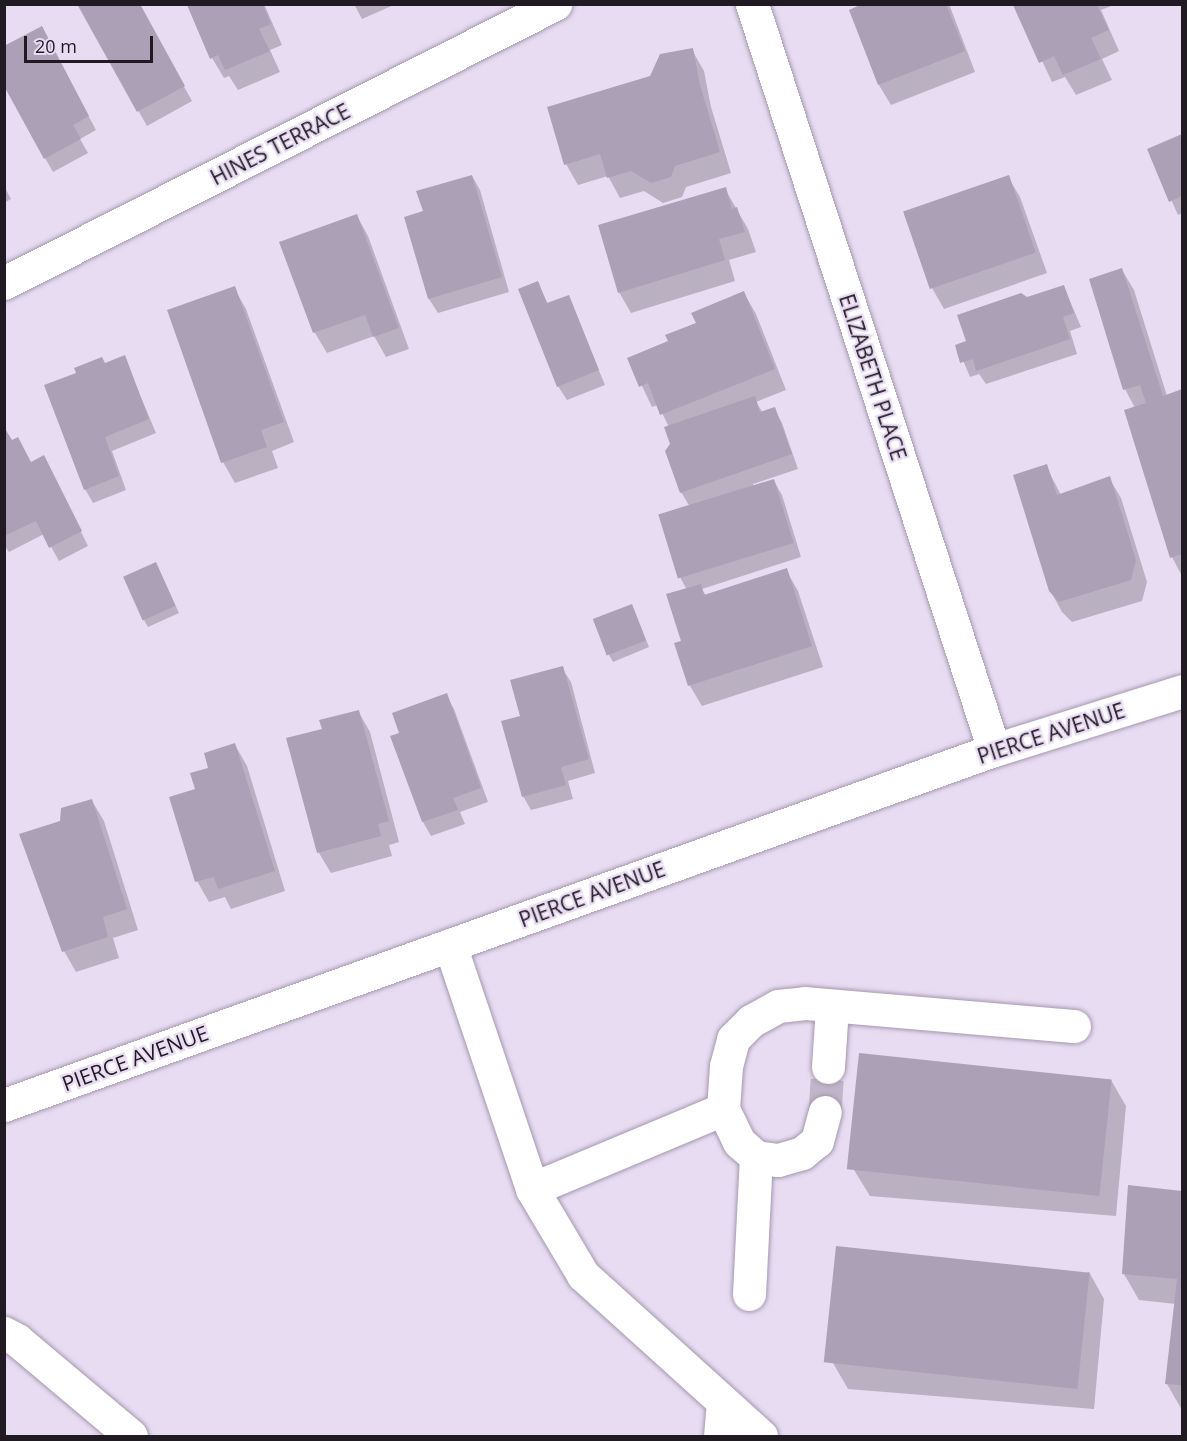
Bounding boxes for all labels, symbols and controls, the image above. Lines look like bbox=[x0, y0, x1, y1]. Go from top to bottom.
scale bar bbox=[27, 24, 156, 62]
text: 20 m bbox=[35, 34, 77, 58]
street label: HINES TERRACE bbox=[206, 98, 354, 190]
street label: ELIZABETH PLACE bbox=[834, 291, 912, 463]
street label: PIERCE AVENUE bbox=[974, 697, 1128, 769]
street label: PIERCE AVENUE bbox=[515, 856, 669, 932]
street label: PIERCE AVENUE bbox=[58, 1020, 212, 1096]

